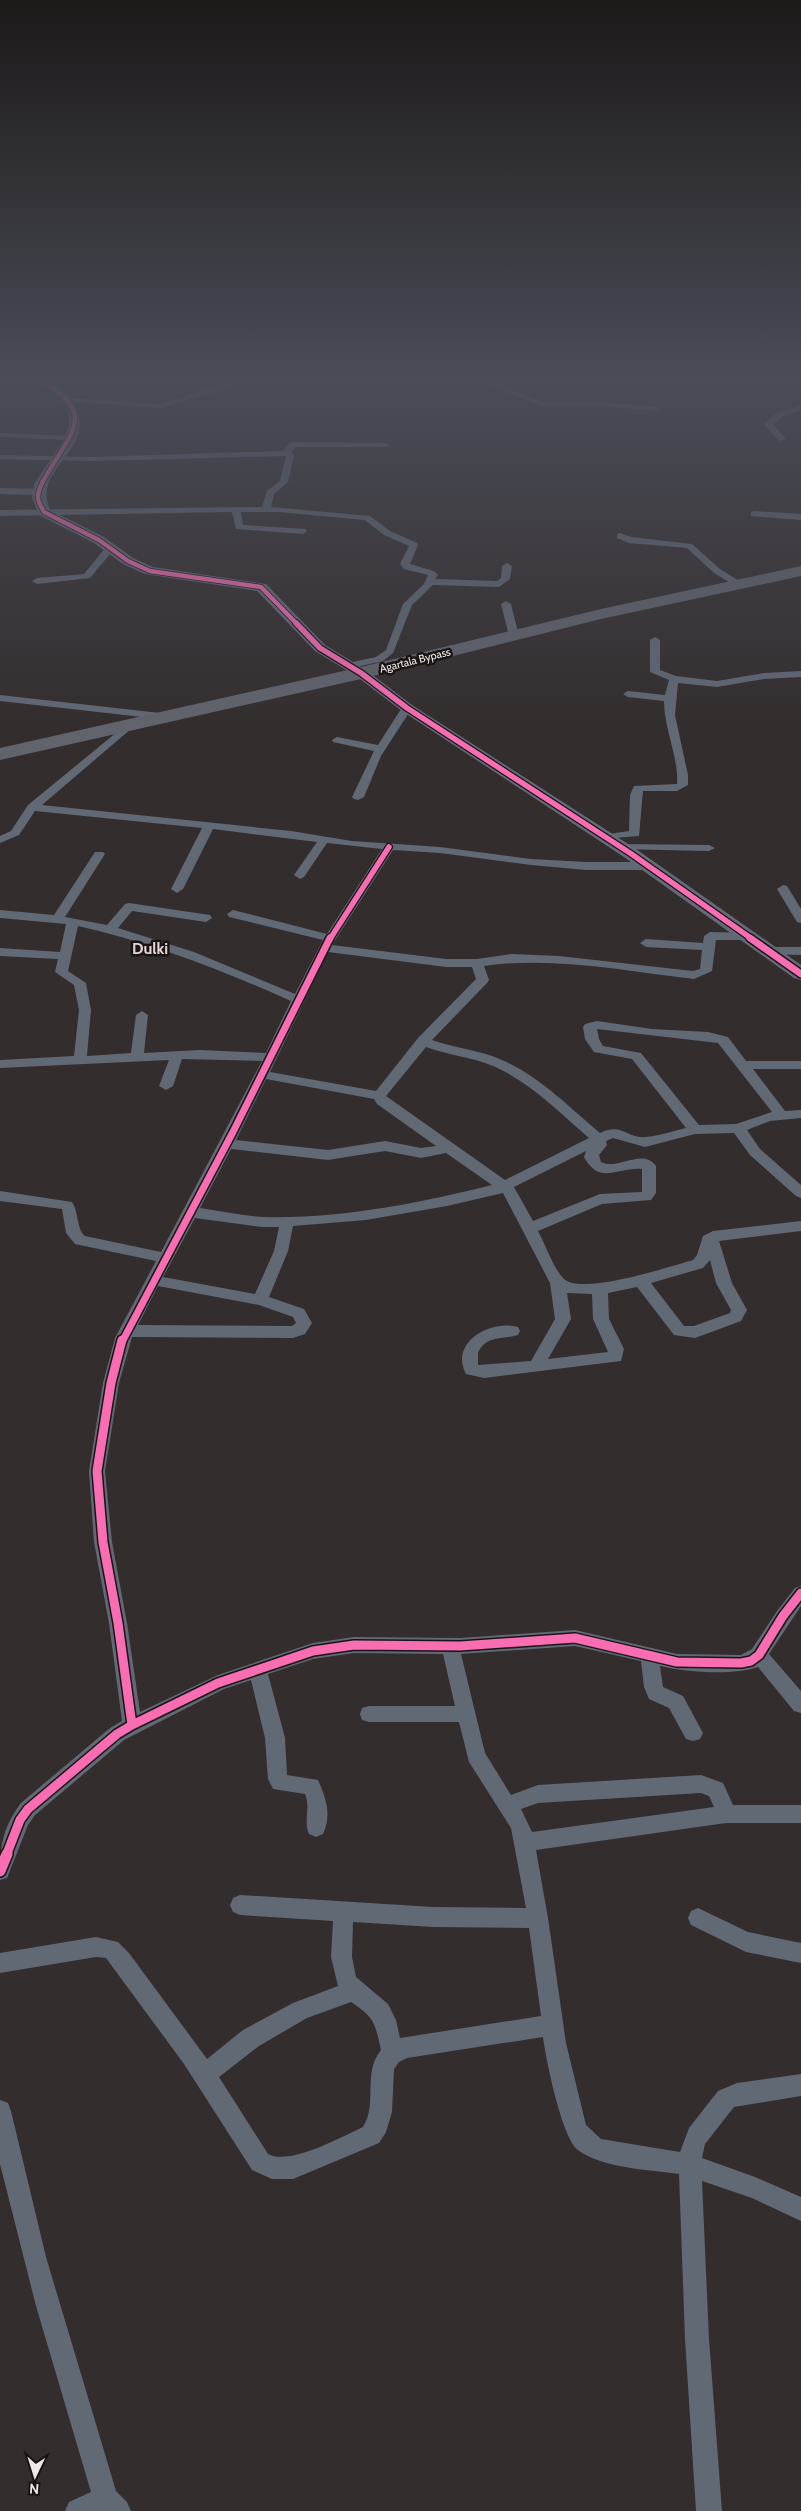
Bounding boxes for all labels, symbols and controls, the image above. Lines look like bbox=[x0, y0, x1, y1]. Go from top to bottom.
street label: Agartala Bypass bbox=[378, 644, 452, 676]
district label: Dulki bbox=[132, 939, 168, 958]
north arrow bbox=[10, 2451, 60, 2501]
text: N bbox=[29, 2480, 40, 2498]

